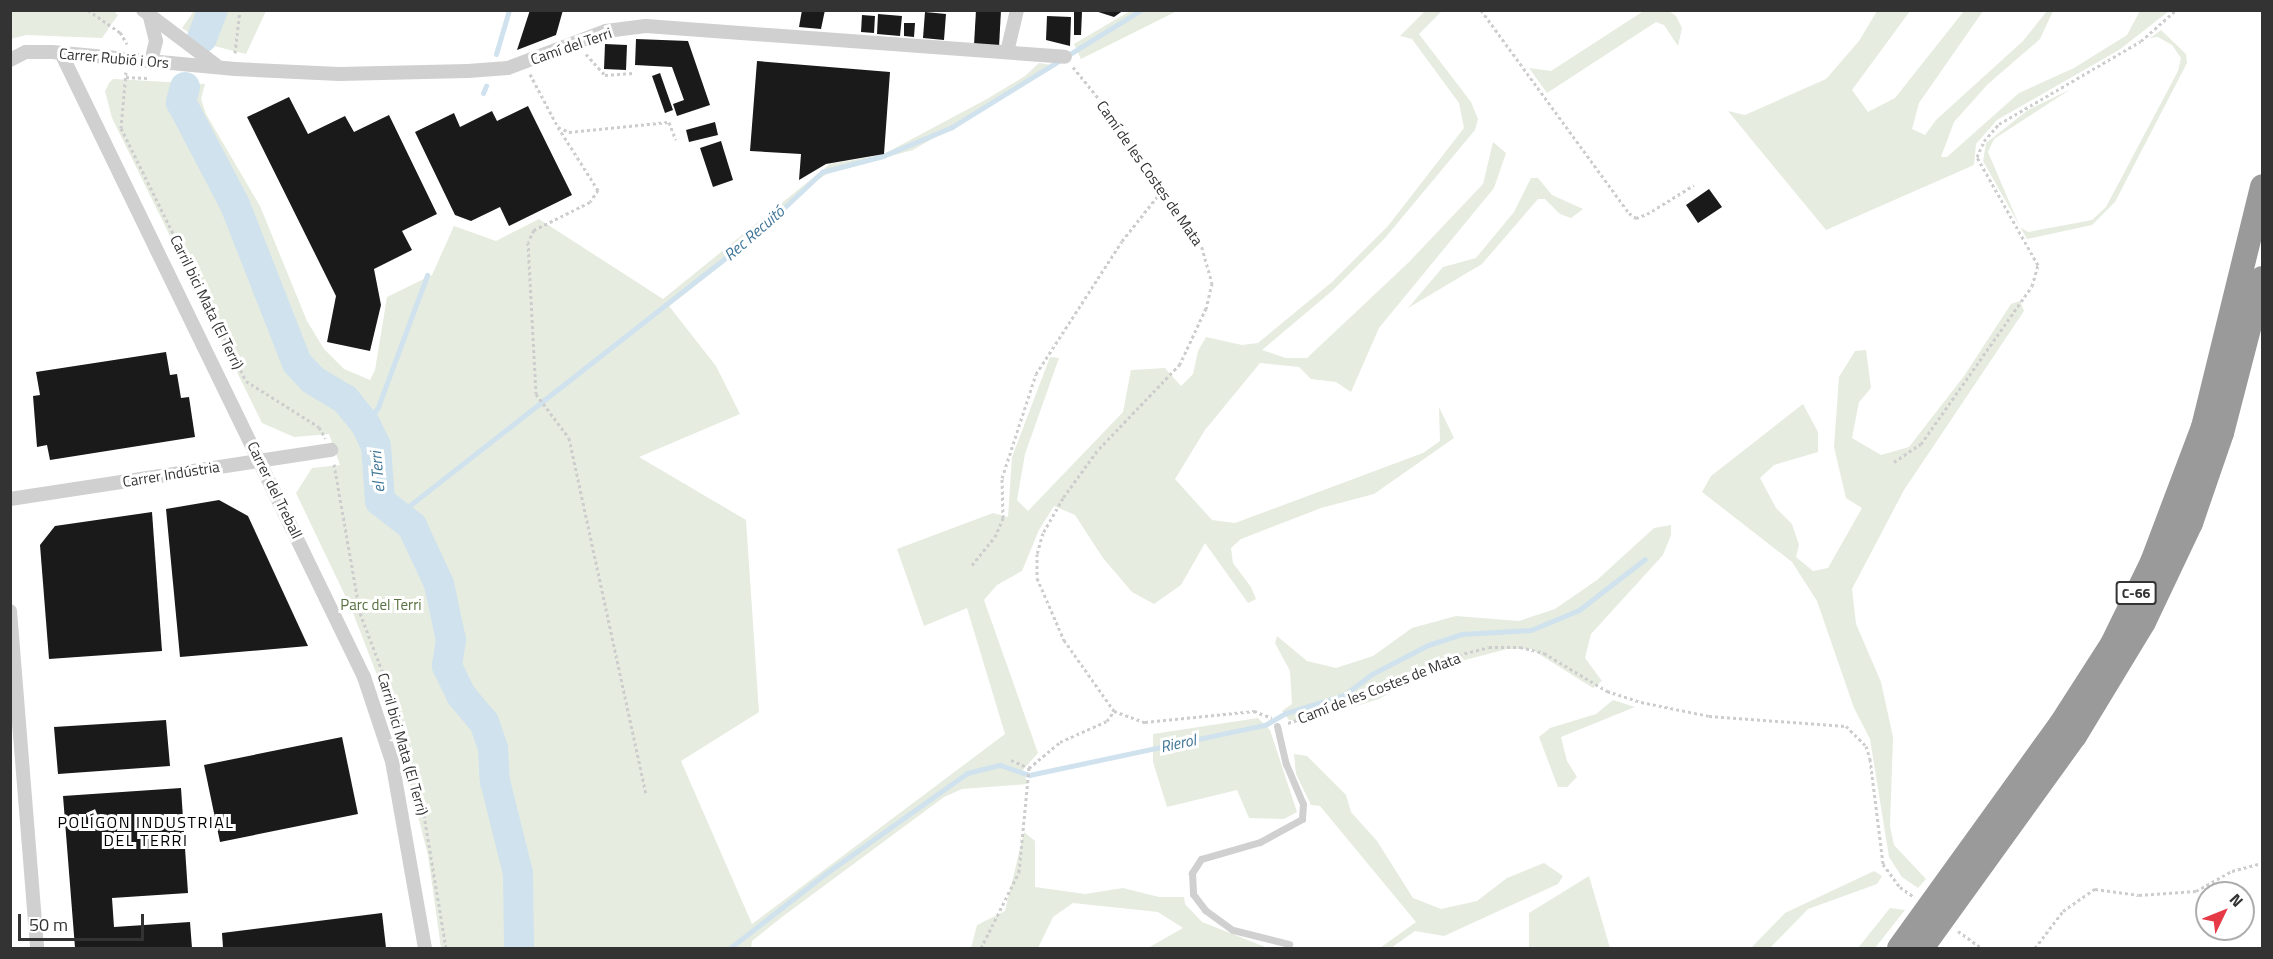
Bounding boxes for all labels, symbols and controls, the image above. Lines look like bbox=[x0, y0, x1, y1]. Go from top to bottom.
street label: Camí del Terri bbox=[528, 24, 614, 68]
street label: Carrer Rubió i Ors bbox=[58, 44, 170, 72]
street label: Camí de les Costes de Mata bbox=[1093, 97, 1207, 249]
water label: Rec Recuitó bbox=[720, 202, 788, 264]
street label: Carril bici Mata (El Terri) bbox=[167, 232, 247, 372]
street label: Carrer del Treball bbox=[244, 439, 306, 541]
water label: el Terri bbox=[366, 451, 388, 493]
street label: Carrer Indústria bbox=[121, 457, 221, 491]
road number: C-66 bbox=[2115, 582, 2157, 604]
park label: Parc del Terri bbox=[340, 596, 422, 614]
street label: Camí de les Costes de Mata bbox=[1295, 649, 1463, 727]
street label: Carril bici Mata (El Terri) bbox=[374, 671, 432, 817]
water label: Rierol bbox=[1158, 730, 1198, 756]
district label: POLÍGON INDUSTRIAL DEL TERRI bbox=[58, 812, 234, 850]
north arrow bbox=[2195, 881, 2255, 941]
text: N bbox=[2224, 888, 2249, 912]
scale bar bbox=[21, 902, 147, 940]
text: 50 m bbox=[29, 911, 68, 938]

